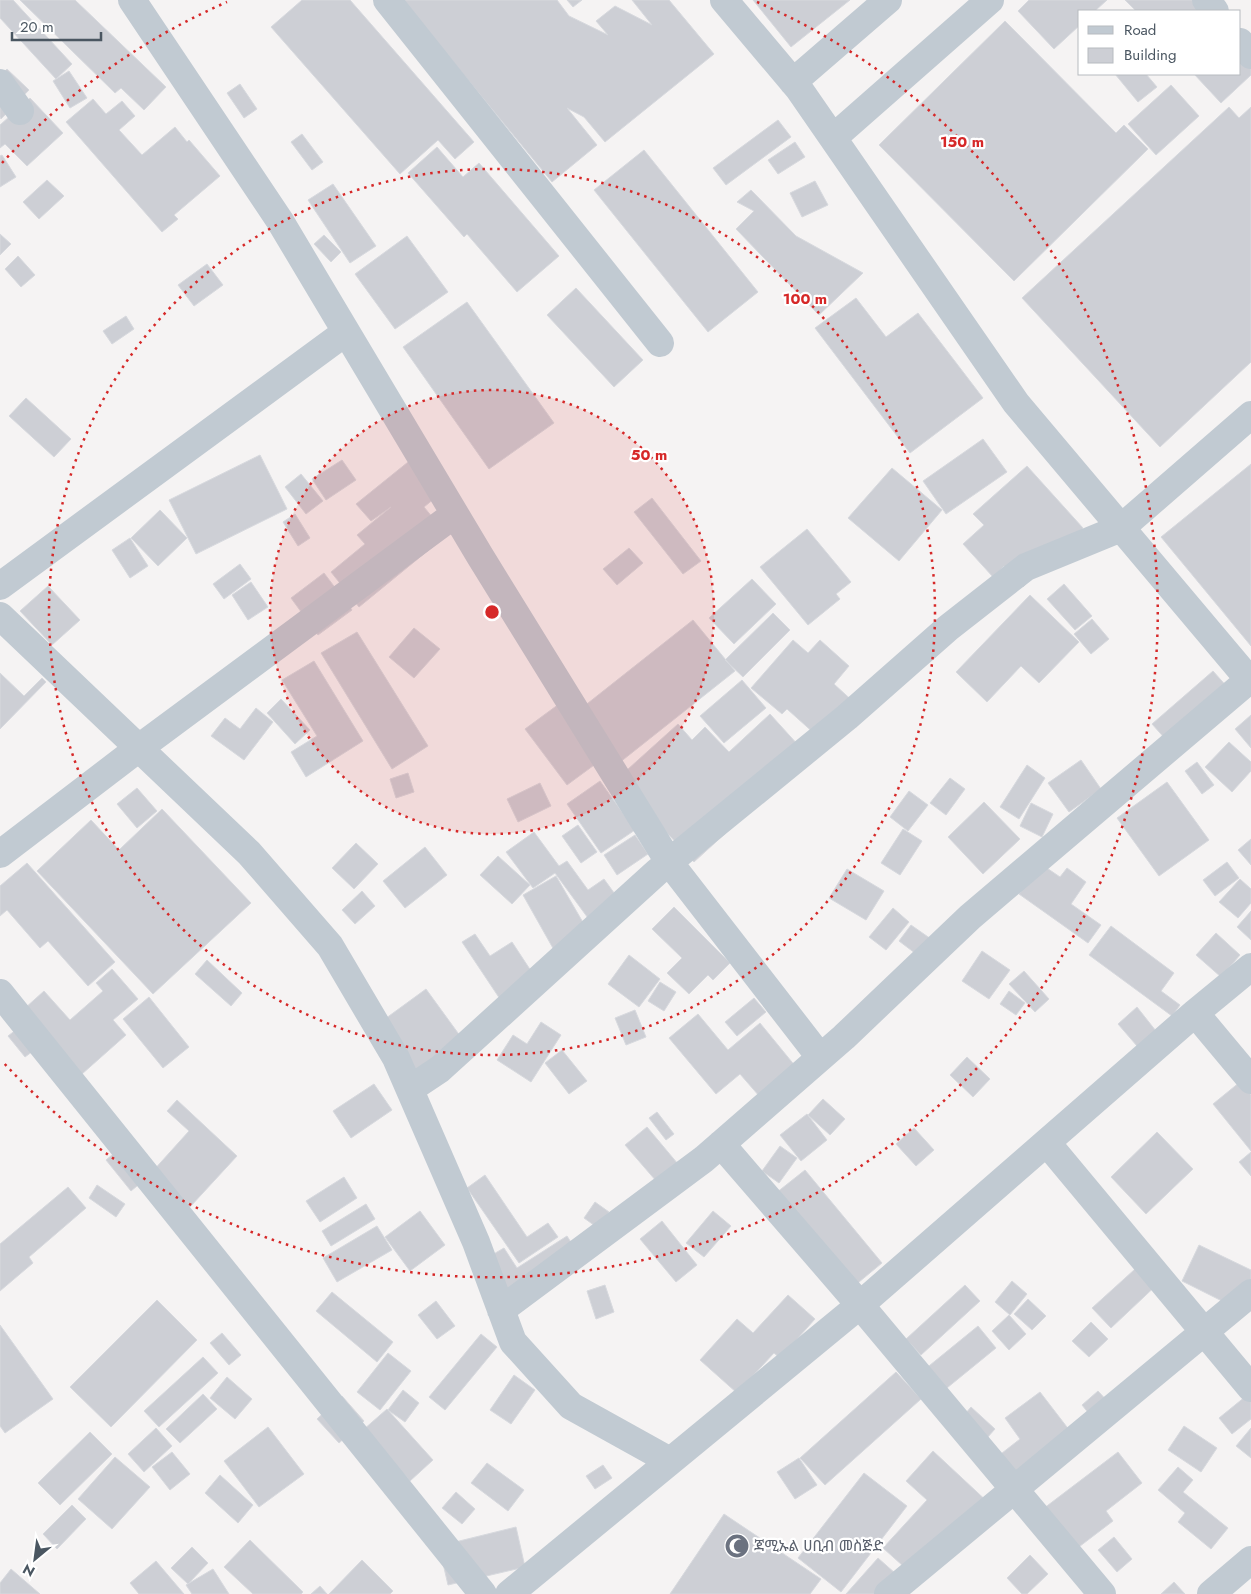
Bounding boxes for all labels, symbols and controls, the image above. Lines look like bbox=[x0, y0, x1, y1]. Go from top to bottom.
scale bar bbox=[12, 10, 101, 42]
legend bbox=[1078, 10, 1241, 75]
text: 20 m bbox=[20, 16, 54, 38]
text: Road bbox=[1124, 19, 1156, 41]
text: Building bbox=[1124, 44, 1176, 66]
text: 150 m bbox=[940, 131, 984, 153]
text: 100 m bbox=[783, 288, 827, 310]
text: 50 m bbox=[631, 444, 667, 466]
centre of rings bbox=[483, 603, 501, 621]
mosque icon: ጃሚኡል ሀቢብ መስጅድ bbox=[724, 1533, 750, 1559]
north arrow bbox=[10, 1534, 60, 1584]
place label: ጃሚኡል ሀቢብ መስጅድ bbox=[754, 1535, 884, 1557]
text: N bbox=[19, 1559, 38, 1582]

